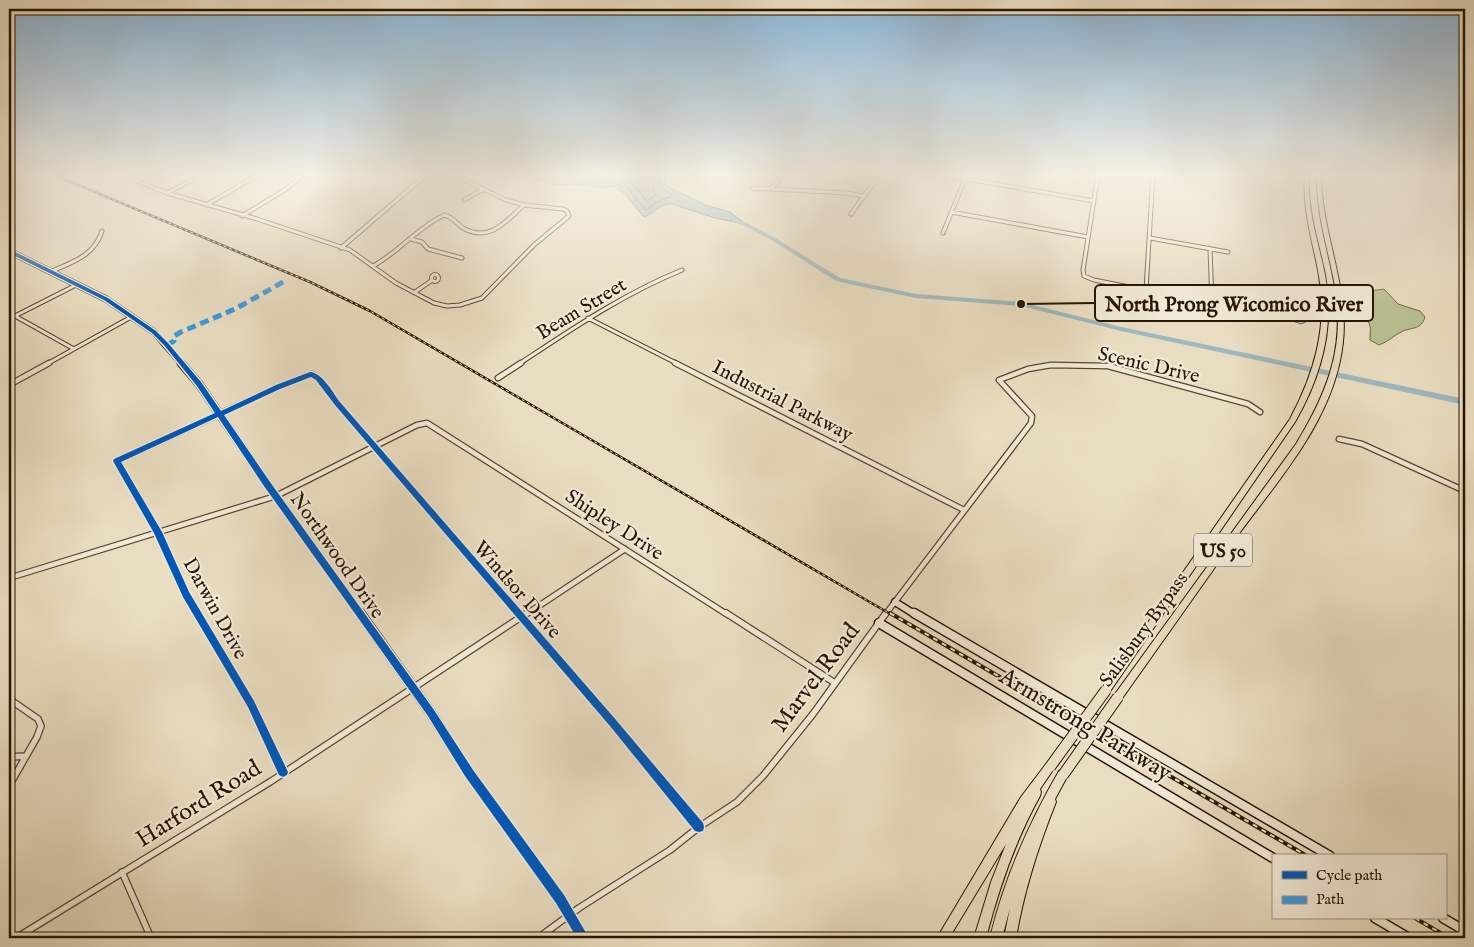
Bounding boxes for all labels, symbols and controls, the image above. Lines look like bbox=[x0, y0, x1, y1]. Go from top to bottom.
street label: Beam Street bbox=[532, 273, 631, 346]
callout: North Prong Wicomico River bbox=[1095, 285, 1373, 321]
text: North Prong Wicomico River bbox=[1104, 292, 1363, 319]
street label: Scenic Drive bbox=[1095, 342, 1202, 389]
street label: Industrial Parkway bbox=[708, 355, 857, 448]
street label: Shipley Drive bbox=[560, 484, 668, 566]
street label: Northwood Drive bbox=[284, 488, 390, 624]
road number: US 50 bbox=[1194, 534, 1252, 566]
street label: Windsor Drive bbox=[467, 536, 566, 644]
street label: Darwin Drive bbox=[177, 554, 253, 664]
street label: Salisbury Bypass bbox=[1094, 568, 1194, 692]
street label: Marvel Road bbox=[765, 617, 868, 739]
street label: Armstrong Parkway bbox=[992, 661, 1177, 789]
street label: Harford Road bbox=[130, 753, 268, 855]
legend bbox=[1272, 854, 1446, 920]
text: Cycle path bbox=[1316, 866, 1382, 885]
text: Path bbox=[1316, 890, 1344, 909]

